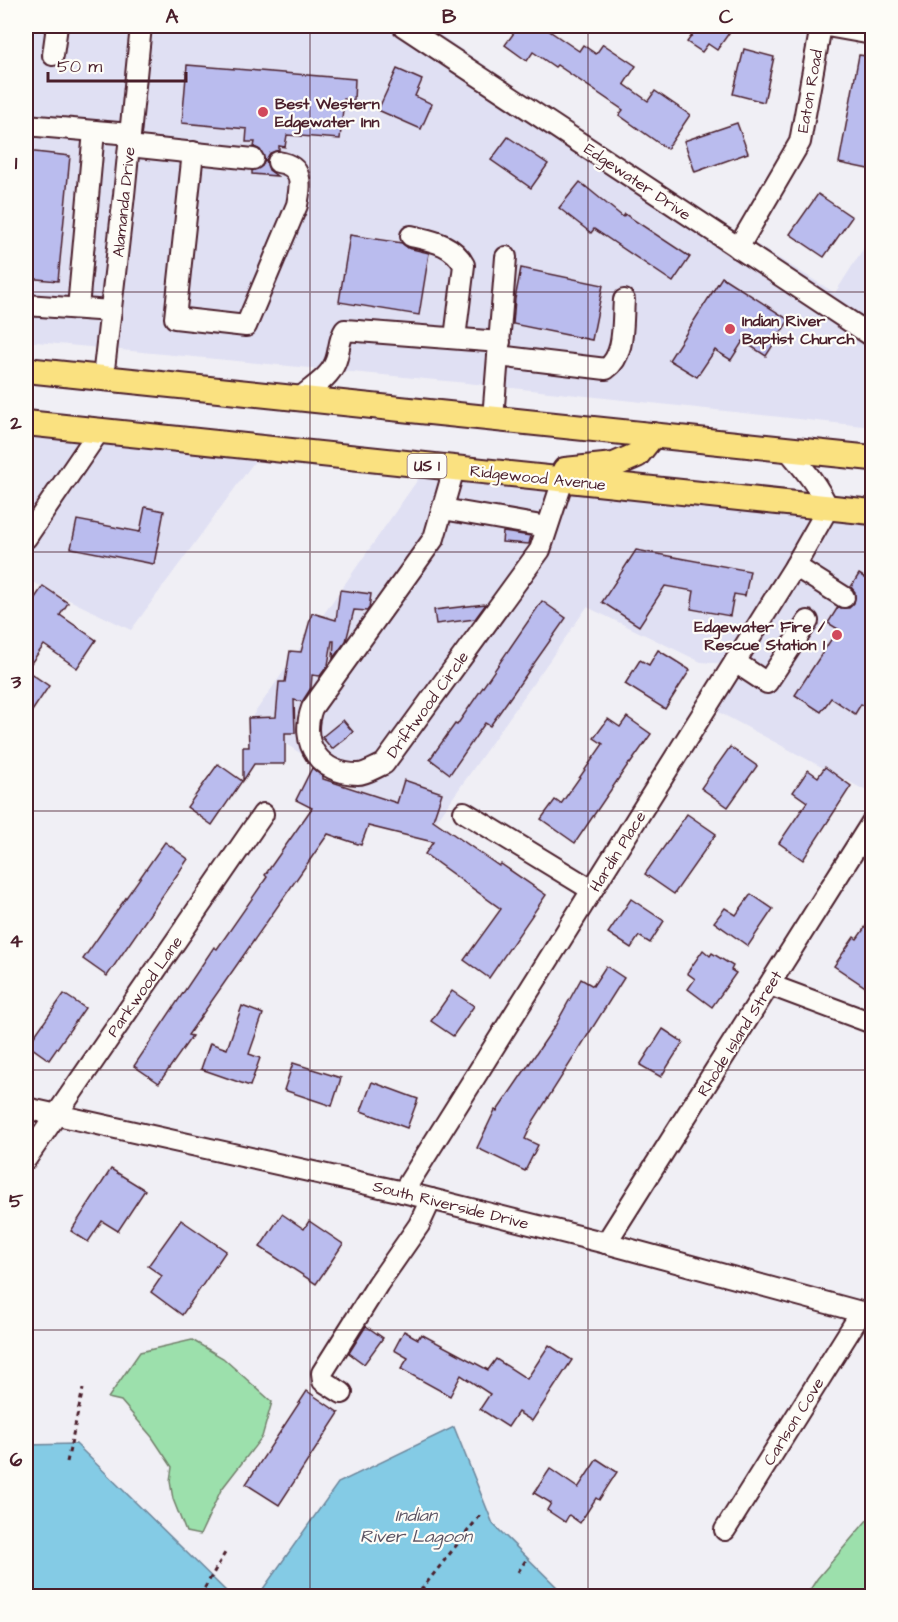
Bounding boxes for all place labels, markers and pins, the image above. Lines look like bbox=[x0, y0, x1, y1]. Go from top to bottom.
place label: Best Western Edgewater Inn bbox=[275, 93, 380, 135]
marker: Best Western Edgewater Inn bbox=[256, 105, 270, 119]
place label: Indian River Baptist Church bbox=[742, 310, 856, 350]
marker: Indian River Baptist Church bbox=[723, 322, 737, 336]
place label: Edgewater Fire / Rescue Station 1 bbox=[694, 616, 826, 656]
marker: Edgewater Fire / Rescue Station 1 bbox=[830, 628, 844, 642]

